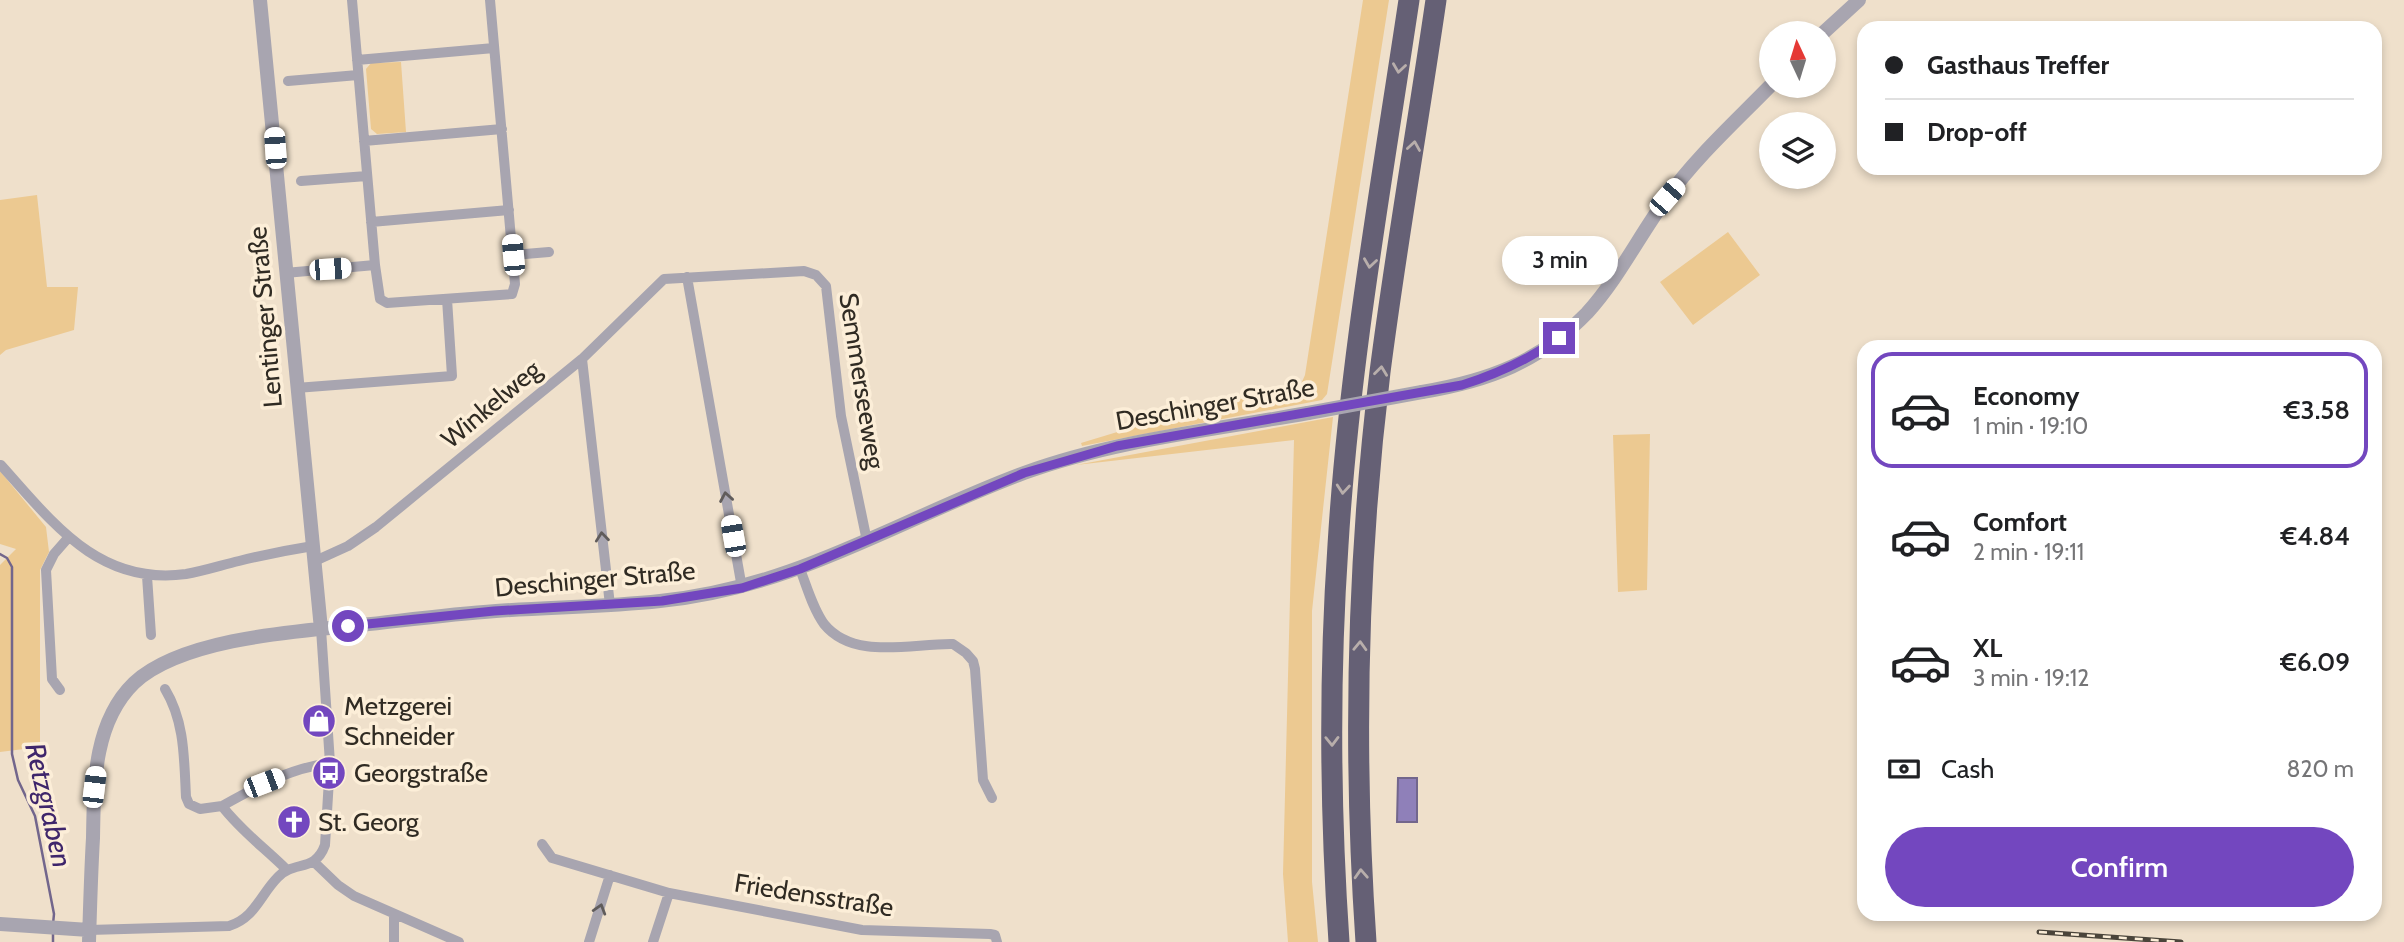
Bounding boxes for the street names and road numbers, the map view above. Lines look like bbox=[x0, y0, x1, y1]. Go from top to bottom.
street label: Lentinger Straße bbox=[241, 225, 289, 409]
street label: Semmerseeweg bbox=[832, 291, 892, 472]
street label: Winkelweg bbox=[435, 353, 548, 455]
street label: Deschinger Straße bbox=[1113, 371, 1317, 437]
street label: Deschinger Straße bbox=[493, 554, 697, 604]
street label: Friedensstraße bbox=[732, 867, 896, 923]

